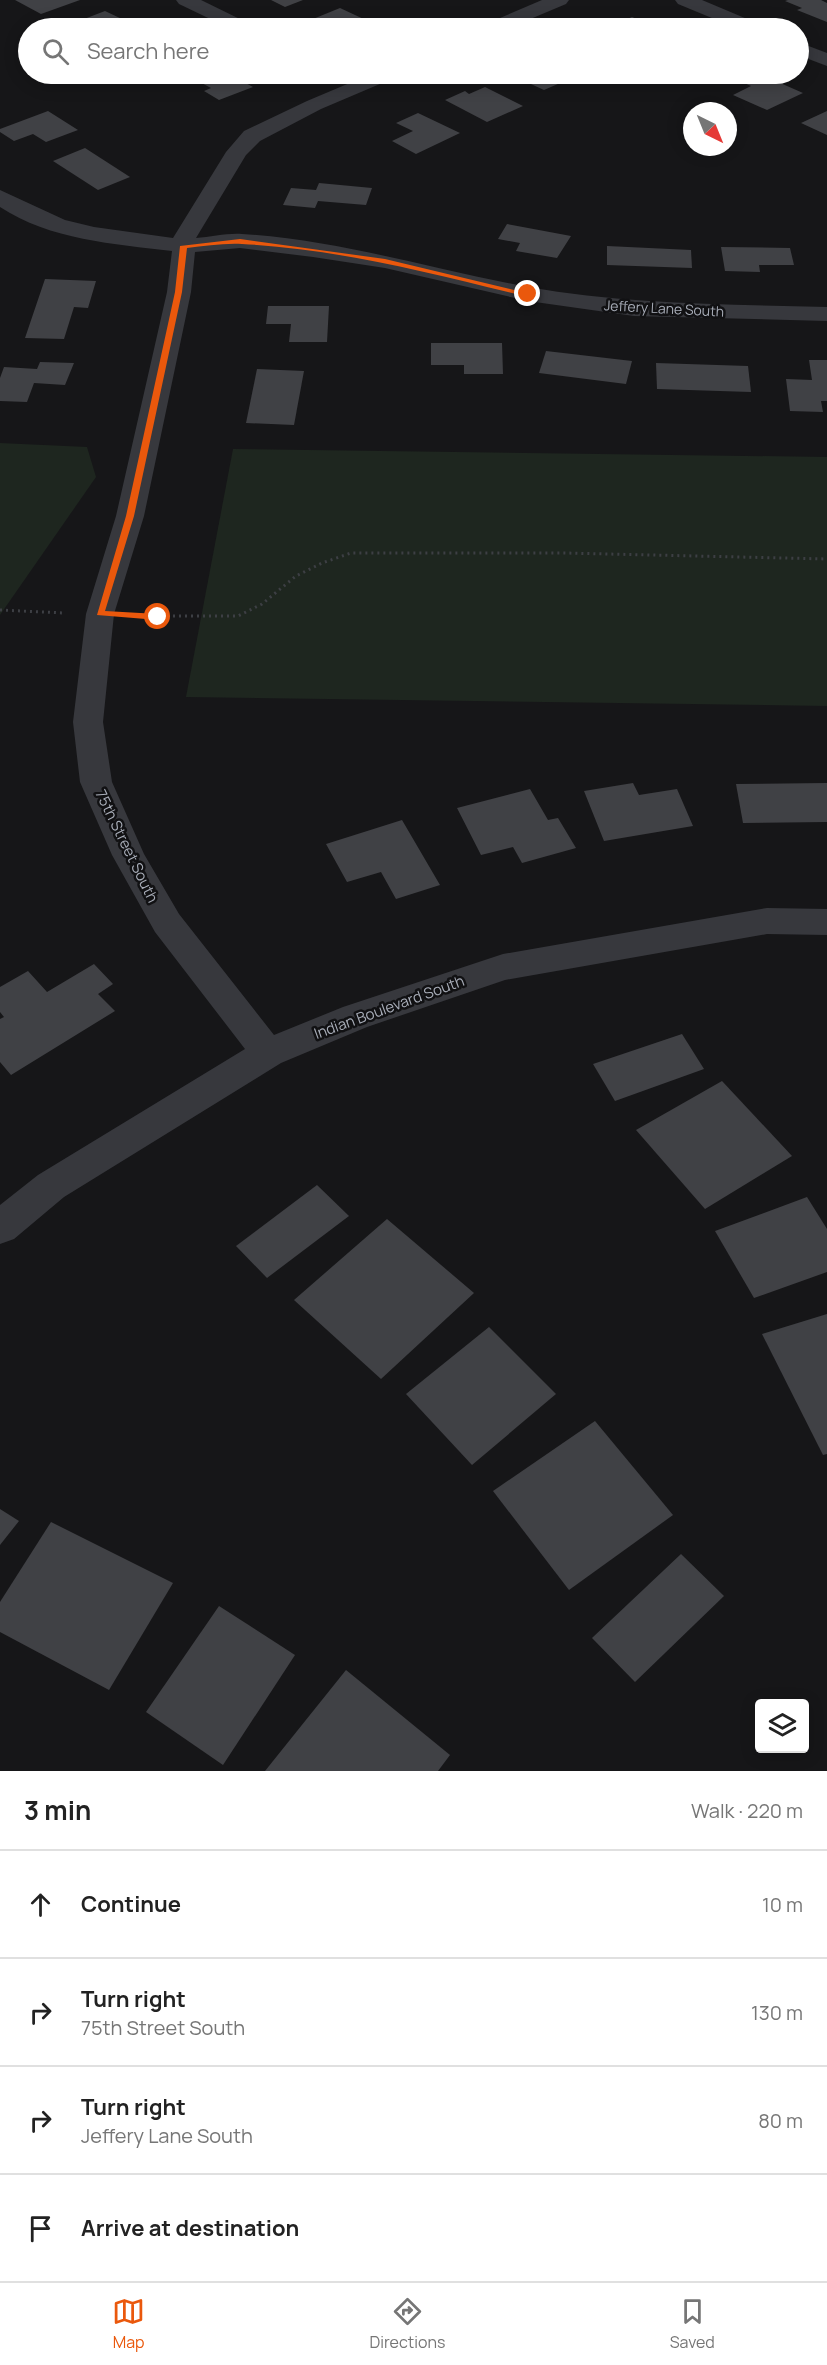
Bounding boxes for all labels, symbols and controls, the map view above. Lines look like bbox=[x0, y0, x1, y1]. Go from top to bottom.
search box bbox=[18, 18, 809, 84]
icon: search bbox=[39, 35, 72, 68]
text: Search here bbox=[87, 36, 209, 66]
north arrow bbox=[683, 102, 737, 156]
route end bbox=[514, 280, 540, 306]
street label: Jeffery Lane South bbox=[603, 295, 725, 321]
route start bbox=[144, 603, 170, 629]
street label: 75th Street South bbox=[91, 786, 163, 906]
street label: Indian Boulevard South bbox=[311, 970, 467, 1044]
map controls bbox=[755, 1699, 809, 1753]
button: layers bbox=[755, 1699, 809, 1753]
text: 3 min bbox=[24, 1792, 91, 1828]
text: Walk · 220 m bbox=[691, 1797, 803, 1824]
icon: ahead bbox=[24, 1888, 57, 1921]
text: Continue bbox=[81, 1889, 181, 1919]
text: 10 m bbox=[762, 1891, 803, 1918]
text: Turn right bbox=[81, 1984, 186, 2014]
icon: right bbox=[24, 1996, 57, 2029]
text: 130 m bbox=[751, 1999, 803, 2026]
text: 75th Street South bbox=[81, 2014, 245, 2041]
text: Turn right bbox=[81, 2092, 186, 2122]
icon: right bbox=[24, 2104, 57, 2137]
text: 80 m bbox=[758, 2107, 803, 2134]
text: Jeffery Lane South bbox=[81, 2122, 253, 2149]
icon: arrive bbox=[24, 2212, 57, 2245]
text: Arrive at destination bbox=[81, 2213, 299, 2243]
tab: Map bbox=[112, 2295, 145, 2353]
tab: Directions bbox=[370, 2295, 445, 2353]
tab: Saved bbox=[670, 2295, 715, 2353]

